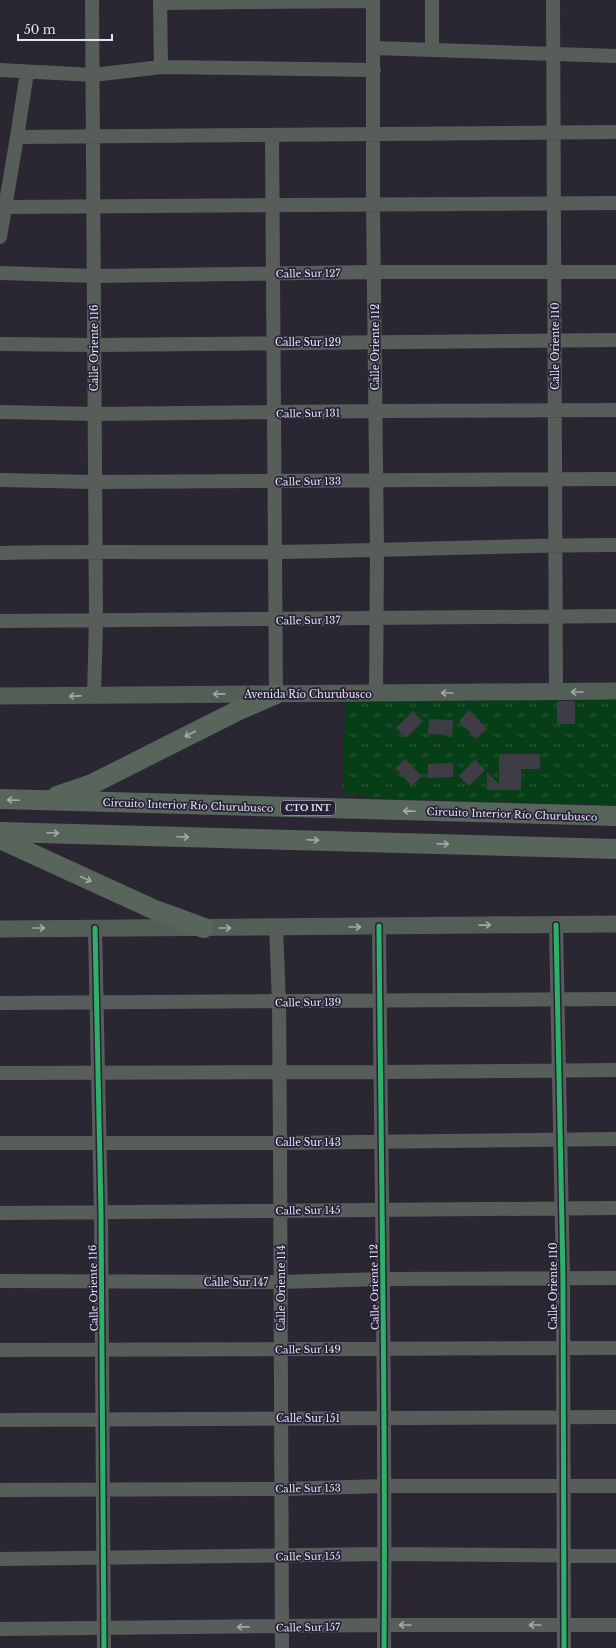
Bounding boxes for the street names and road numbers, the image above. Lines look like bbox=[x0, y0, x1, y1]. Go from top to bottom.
street label: Calle Sur 127 bbox=[275, 266, 342, 281]
street label: Calle Oriente 110 bbox=[549, 302, 562, 390]
street label: Calle Oriente 112 bbox=[369, 304, 382, 390]
street label: Calle Oriente 116 bbox=[88, 305, 101, 391]
street label: Calle Sur 129 bbox=[275, 336, 341, 349]
street label: Calle Sur 131 bbox=[276, 406, 340, 421]
street label: Calle Sur 133 bbox=[275, 474, 341, 489]
street label: Calle Sur 137 bbox=[275, 613, 342, 628]
street label: Avenida Río Churubusco bbox=[243, 688, 372, 701]
street label: Circuito Interior Río Churubusco bbox=[102, 796, 274, 815]
road number: CTO INT bbox=[281, 801, 335, 815]
street label: Circuito Interior Río Churubusco bbox=[426, 805, 598, 824]
street label: Calle Sur 139 bbox=[275, 995, 341, 1010]
street label: Calle Sur 143 bbox=[275, 1136, 341, 1149]
street label: Calle Sur 145 bbox=[275, 1203, 341, 1218]
street label: Calle Oriente 110 bbox=[547, 1242, 560, 1330]
street label: Calle Oriente 112 bbox=[367, 1244, 382, 1330]
street label: Calle Oriente 116 bbox=[86, 1245, 101, 1331]
street label: Calle Oriente 114 bbox=[275, 1245, 288, 1331]
street label: Calle Sur 147 bbox=[204, 1276, 269, 1289]
street label: Calle Sur 149 bbox=[275, 1342, 341, 1357]
street label: Calle Sur 151 bbox=[276, 1412, 340, 1425]
street label: Calle Sur 153 bbox=[275, 1481, 341, 1496]
street label: Calle Sur 155 bbox=[275, 1549, 341, 1564]
street label: Calle Sur 157 bbox=[276, 1620, 341, 1635]

